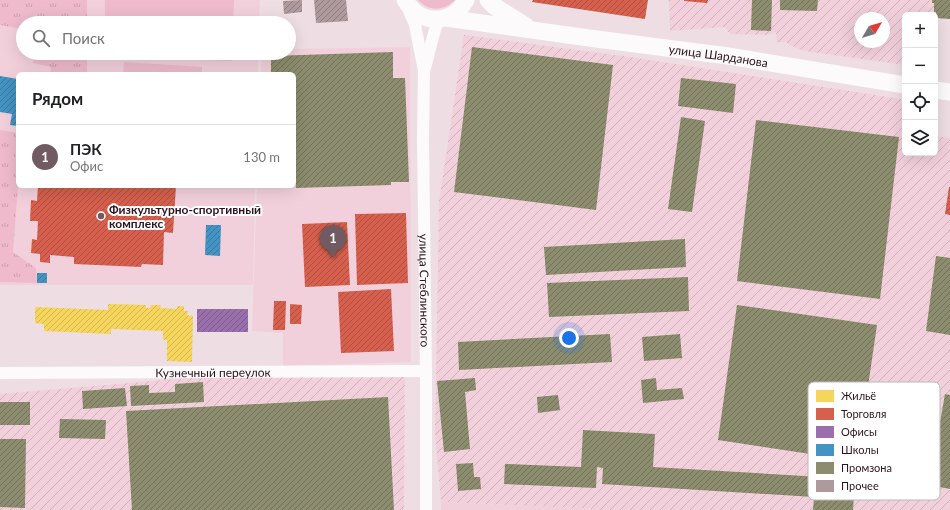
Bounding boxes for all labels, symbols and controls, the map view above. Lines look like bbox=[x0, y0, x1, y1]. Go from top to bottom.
north arrow bbox=[854, 12, 890, 48]
map controls bbox=[902, 12, 938, 156]
button: + bbox=[902, 12, 938, 48]
search box bbox=[16, 16, 296, 60]
icon: search bbox=[30, 27, 52, 49]
text: Поиск bbox=[62, 29, 105, 47]
street label: улица Шарданова bbox=[668, 41, 769, 70]
button: − bbox=[902, 48, 938, 84]
button: locate bbox=[902, 84, 938, 120]
text: Рядом bbox=[32, 88, 83, 109]
button: layers bbox=[902, 120, 938, 156]
text: ПЭК bbox=[70, 140, 102, 158]
text: 1 bbox=[41, 149, 49, 165]
text: 130 m bbox=[243, 149, 280, 165]
text: Офис bbox=[70, 158, 103, 174]
place label: Физкультурно-спортивный комплекс bbox=[109, 202, 261, 231]
marker: Физкультурно-спортивный комплекс bbox=[96, 211, 106, 221]
pin: 1 bbox=[320, 225, 346, 258]
street label: улица Стеблинского bbox=[417, 234, 433, 347]
your location bbox=[559, 328, 579, 348]
street label: Кузнечный переулок bbox=[155, 364, 272, 380]
legend bbox=[808, 382, 940, 500]
text: Жильё bbox=[841, 389, 876, 402]
text: Торговля bbox=[841, 407, 886, 420]
text: Офисы bbox=[841, 425, 877, 438]
text: Школы bbox=[841, 443, 879, 456]
text: Промзона bbox=[841, 461, 892, 474]
text: Прочее bbox=[841, 479, 879, 492]

